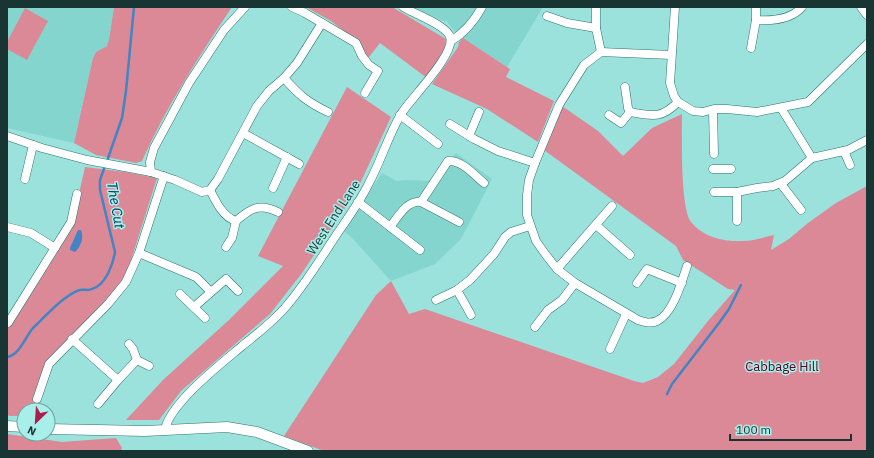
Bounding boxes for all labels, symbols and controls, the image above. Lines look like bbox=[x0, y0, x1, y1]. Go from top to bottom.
street label: West End Lane bbox=[303, 177, 364, 258]
water label: The Cut bbox=[103, 180, 129, 230]
park label: Cabbage Hill bbox=[745, 358, 819, 375]
north arrow bbox=[16, 402, 56, 442]
scale bar bbox=[730, 416, 851, 442]
text: 100 m bbox=[736, 422, 771, 437]
text: N bbox=[25, 423, 38, 439]

